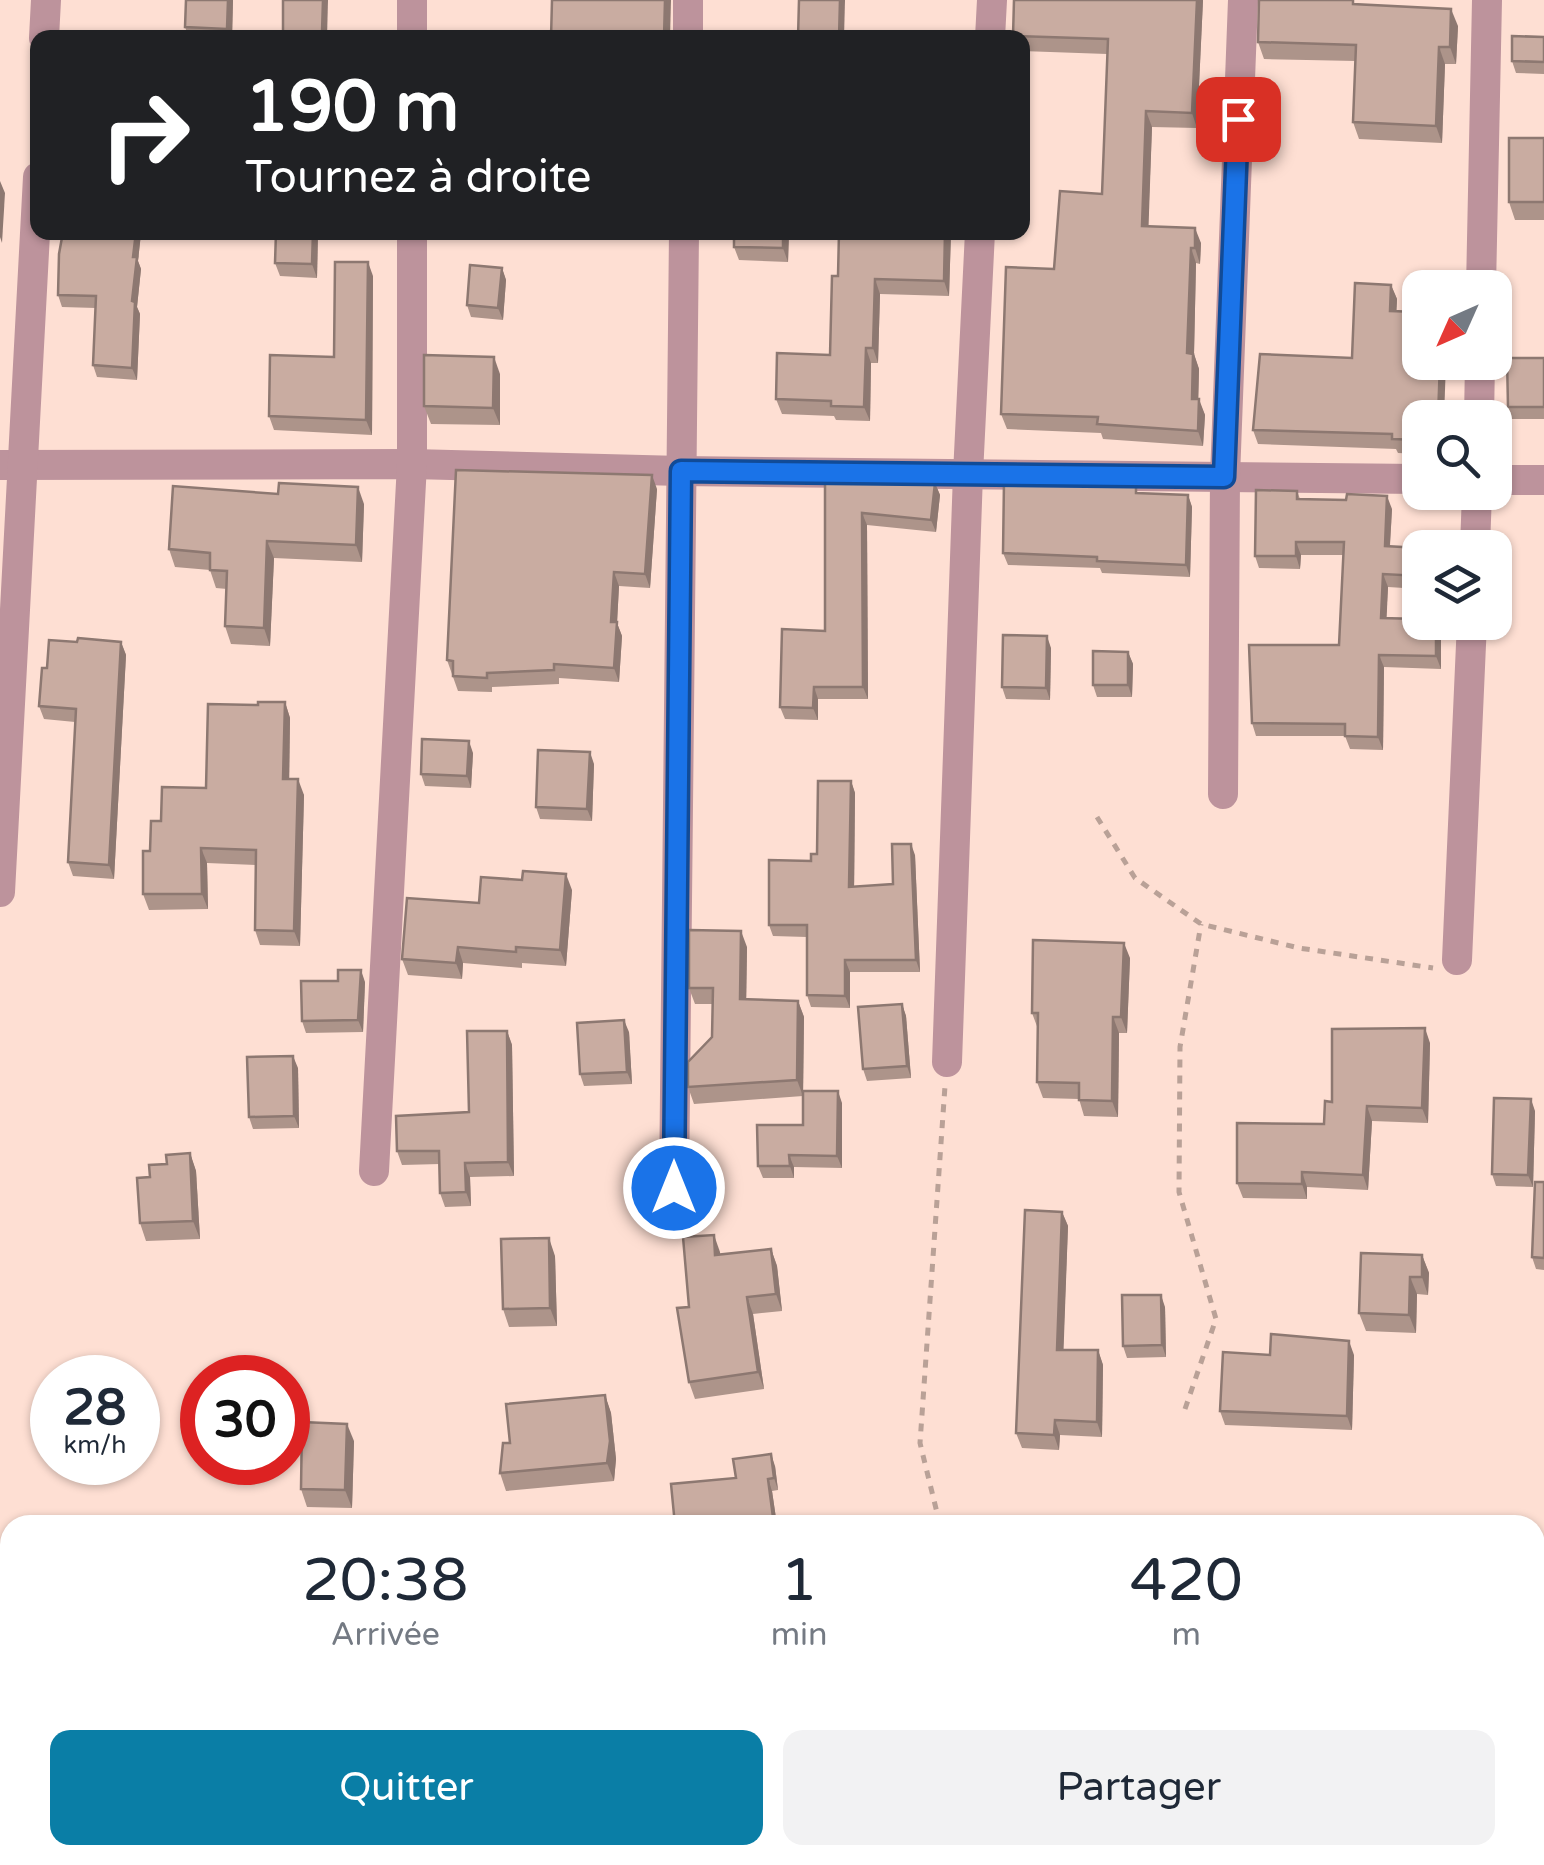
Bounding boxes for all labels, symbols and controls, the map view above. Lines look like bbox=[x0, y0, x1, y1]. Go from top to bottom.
text: 190 m bbox=[245, 66, 459, 150]
icon: right bbox=[80, 70, 210, 200]
pin bbox=[1196, 77, 1281, 162]
icon: arrive bbox=[1211, 92, 1266, 147]
text: Tournez à droite bbox=[245, 151, 591, 205]
north arrow bbox=[1402, 270, 1512, 380]
map controls bbox=[1402, 270, 1512, 640]
button: search bbox=[1402, 400, 1512, 510]
button: layers bbox=[1402, 530, 1512, 640]
position arrow bbox=[622, 1136, 726, 1240]
speed limit sign: 30 bbox=[180, 1355, 310, 1485]
text: 28 bbox=[64, 1378, 126, 1438]
text: km/h bbox=[64, 1430, 126, 1460]
text: 20:38 bbox=[302, 1545, 469, 1617]
text: 1 bbox=[780, 1545, 818, 1617]
text: 420 bbox=[1130, 1545, 1243, 1617]
text: Arrivée bbox=[331, 1616, 440, 1654]
text: min bbox=[771, 1616, 828, 1654]
text: m bbox=[1172, 1616, 1201, 1654]
button: Quitter bbox=[50, 1730, 763, 1845]
button: Partager bbox=[783, 1730, 1495, 1845]

